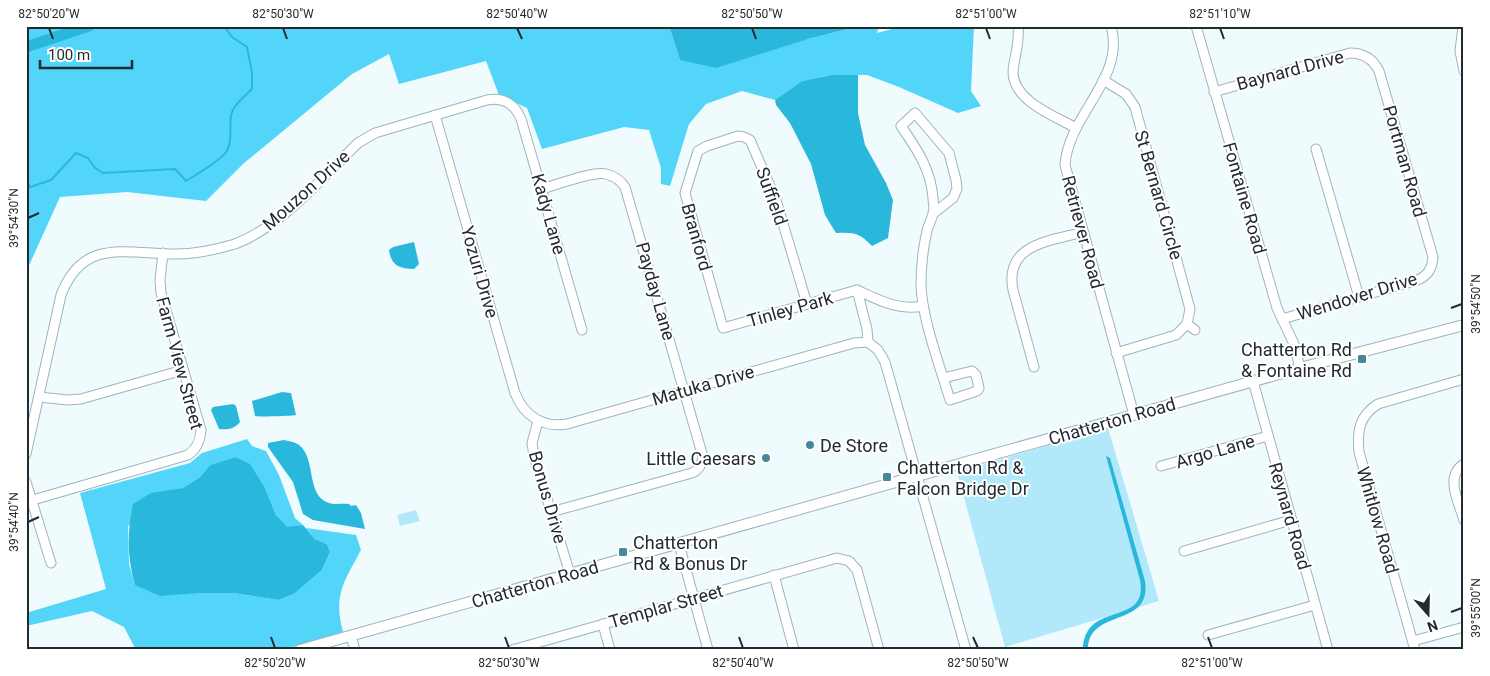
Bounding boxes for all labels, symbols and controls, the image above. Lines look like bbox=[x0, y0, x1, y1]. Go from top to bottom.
text: 82°50'20"W bbox=[18, 7, 80, 21]
text: 82°50'30"W bbox=[252, 7, 314, 21]
text: 82°50'40"W bbox=[486, 7, 548, 21]
text: 82°50'50"W bbox=[721, 7, 783, 21]
text: 82°51'00"W bbox=[955, 7, 1017, 21]
text: 82°51'10"W bbox=[1189, 7, 1251, 21]
scale bar bbox=[40, 38, 132, 70]
text: 100 m bbox=[48, 46, 90, 64]
street label: Baynard Drive bbox=[1234, 46, 1346, 94]
street label: Portman Road bbox=[1379, 103, 1431, 219]
street label: St Bernard Circle bbox=[1130, 128, 1188, 262]
street label: Fontaine Road bbox=[1219, 140, 1271, 256]
street label: Mouzon Drive bbox=[258, 145, 354, 235]
street label: Suffield bbox=[752, 164, 792, 228]
street label: Kady Lane bbox=[527, 171, 571, 257]
street label: Retriever Road bbox=[1058, 173, 1108, 291]
text: 39°54'30"N bbox=[7, 188, 21, 248]
street label: Branford bbox=[677, 201, 717, 273]
street label: Yozuri Drive bbox=[457, 224, 503, 320]
street label: Payday Lane bbox=[632, 240, 680, 342]
street label: Wendover Drive bbox=[1294, 268, 1420, 324]
text: 39°54'50"N bbox=[1469, 274, 1483, 334]
street label: Tinley Park bbox=[745, 287, 836, 331]
street label: Farm View Street bbox=[152, 294, 208, 432]
place label: Chatterton Rd & Fontaine Rd bbox=[1241, 339, 1352, 381]
marker: Chatterton Rd & Fontaine Rd bbox=[1356, 353, 1368, 365]
street label: Matuka Drive bbox=[650, 360, 756, 410]
street label: Chatterton Road bbox=[1046, 393, 1178, 449]
street label: Argo Lane bbox=[1173, 430, 1257, 472]
place label: De Store bbox=[820, 435, 888, 456]
marker: De Store bbox=[804, 439, 816, 451]
street label: Bonus Drive bbox=[525, 448, 571, 546]
place label: Little Caesars bbox=[646, 448, 756, 469]
marker: Little Caesars bbox=[760, 452, 772, 464]
place label: Chatterton Rd & Falcon Bridge Dr bbox=[897, 457, 1029, 499]
street label: Reynard Road bbox=[1265, 460, 1315, 572]
street label: Whitlow Road bbox=[1353, 464, 1403, 576]
marker: Chatterton Rd & Falcon Bridge Dr bbox=[881, 471, 893, 483]
text: 39°54'40"N bbox=[7, 492, 21, 552]
place label: Chatterton Rd & Bonus Dr bbox=[633, 532, 747, 574]
marker: Chatterton Rd & Bonus Dr bbox=[617, 546, 629, 558]
street label: Chatterton Road bbox=[469, 556, 601, 612]
text: 39°55'00"N bbox=[1469, 578, 1483, 638]
street label: Templar Street bbox=[607, 580, 725, 632]
north arrow bbox=[1402, 588, 1452, 638]
text: N bbox=[1425, 617, 1440, 635]
text: 82°50'20"W bbox=[244, 656, 306, 670]
text: 82°50'30"W bbox=[478, 656, 540, 670]
text: 82°50'40"W bbox=[712, 656, 774, 670]
text: 82°50'50"W bbox=[947, 656, 1009, 670]
text: 82°51'00"W bbox=[1181, 656, 1243, 670]

